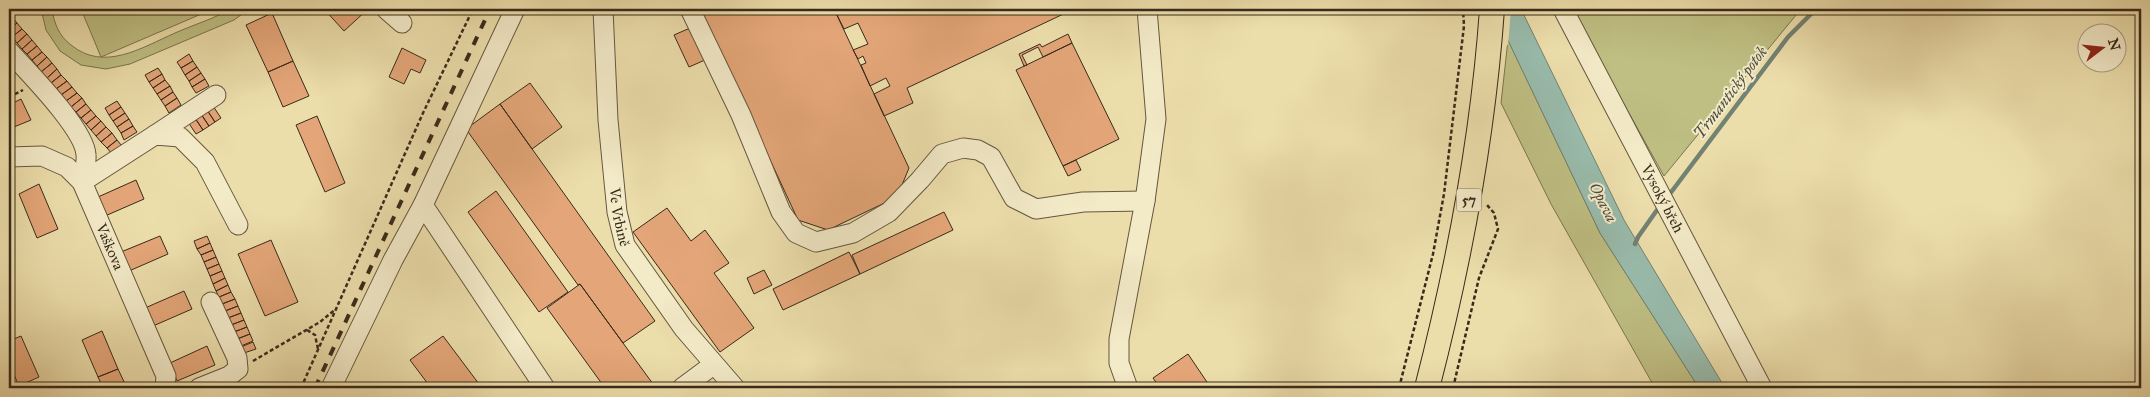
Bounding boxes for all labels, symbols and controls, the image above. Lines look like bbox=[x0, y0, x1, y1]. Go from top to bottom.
north arrow bbox=[2078, 22, 2128, 72]
text: N bbox=[2104, 37, 2124, 53]
water label: Trmantický potok bbox=[1690, 42, 1772, 143]
street label: Vysoký břeh bbox=[1637, 160, 1688, 236]
water label: Opava bbox=[1585, 179, 1622, 226]
street label: Ve Vrbině bbox=[606, 186, 634, 248]
road number: 57 bbox=[1456, 188, 1482, 212]
street label: Vaškova bbox=[92, 220, 128, 273]

